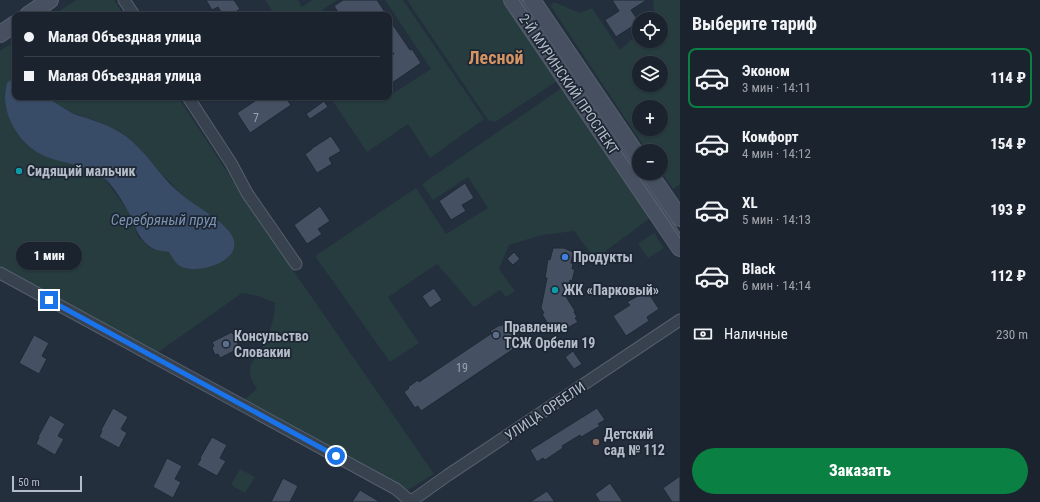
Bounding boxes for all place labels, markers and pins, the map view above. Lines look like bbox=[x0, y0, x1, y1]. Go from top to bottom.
place label: Сидящий мальчик bbox=[27, 163, 136, 179]
marker: Сидящий мальчик bbox=[14, 166, 24, 176]
place label: Продукты bbox=[573, 249, 633, 265]
marker: Продукты bbox=[560, 252, 570, 262]
place label: ЖК «Парковый» bbox=[563, 282, 659, 298]
marker: ЖК «Парковый» bbox=[550, 285, 560, 295]
place label: Правление ТСЖ Орбели 19 bbox=[504, 319, 595, 351]
place label: Консульство Словакии bbox=[234, 328, 309, 360]
marker: Правление ТСЖ Орбели 19 bbox=[491, 330, 501, 340]
marker: Консульство Словакии bbox=[221, 339, 231, 349]
place label: Детский сад № 112 bbox=[604, 426, 665, 458]
marker: Детский сад № 112 bbox=[591, 437, 601, 447]

